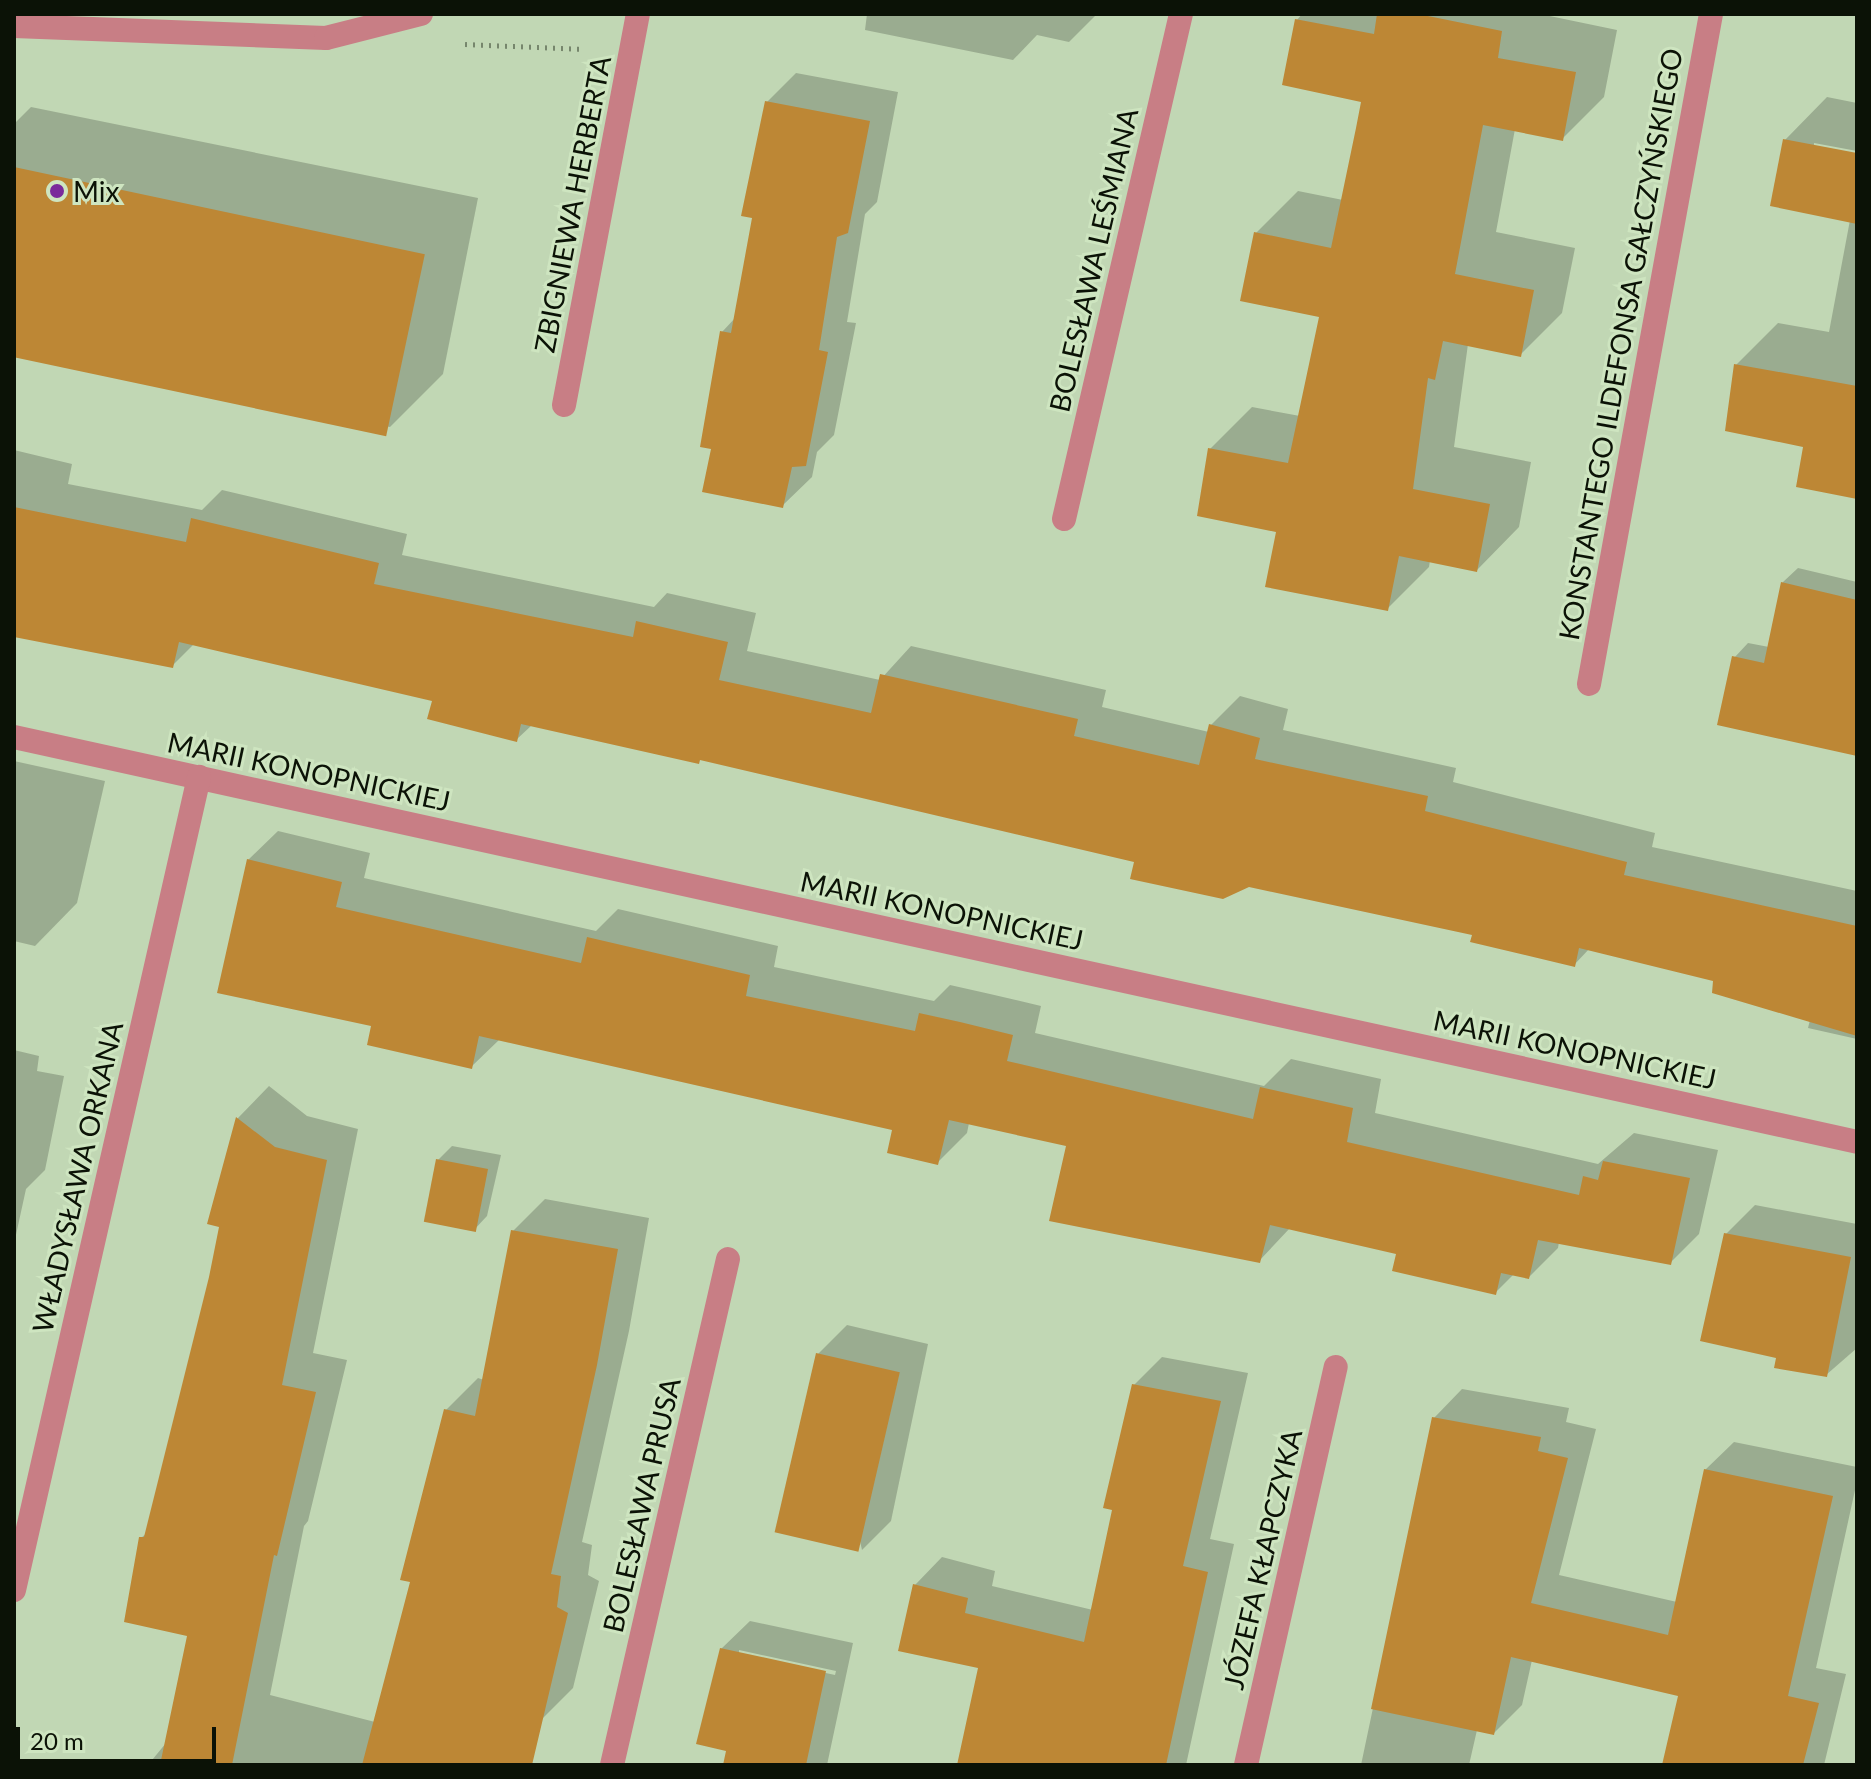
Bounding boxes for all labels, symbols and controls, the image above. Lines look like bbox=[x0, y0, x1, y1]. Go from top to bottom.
street label: KONSTANTEGO ILDEFONSA GAŁCZYŃSKIEGO bbox=[1551, 45, 1689, 643]
street label: ZBIGNIEWA HERBERTA bbox=[527, 52, 617, 356]
street label: BOLESŁAWA LEŚMIANA bbox=[1042, 104, 1144, 416]
place label: Mix bbox=[73, 174, 119, 208]
marker: Mix bbox=[48, 182, 66, 200]
street label: MARII KONOPNICKIEJ bbox=[165, 725, 453, 817]
street label: MARII KONOPNICKIEJ bbox=[798, 864, 1086, 956]
street label: MARII KONOPNICKIEJ bbox=[1431, 1003, 1719, 1095]
street label: WŁADYSŁAWA ORKANA bbox=[25, 1018, 129, 1336]
street label: BOLESŁAWA PRUSA bbox=[595, 1374, 687, 1636]
street label: JÓZEFA KŁAPCZYKA bbox=[1216, 1425, 1308, 1693]
scale bar bbox=[20, 1711, 220, 1761]
text: 20 m bbox=[30, 1726, 84, 1755]

